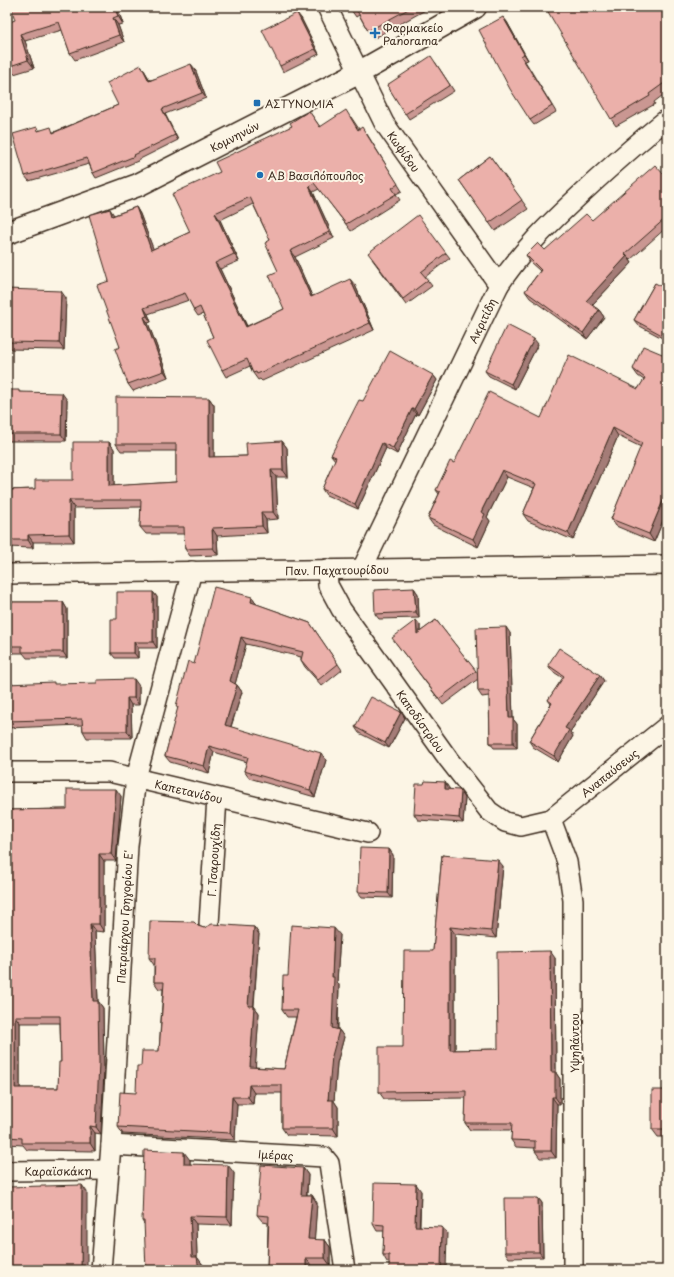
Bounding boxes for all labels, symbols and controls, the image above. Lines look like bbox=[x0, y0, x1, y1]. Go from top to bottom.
place label: Φαρμακείο Panorama bbox=[383, 19, 443, 49]
marker: Φαρμακείο Panorama bbox=[370, 28, 380, 38]
place label: ΑΣΤΥΝΟΜΙΑ bbox=[265, 95, 334, 112]
marker: ΑΣΤΥΝΟΜΙΑ bbox=[252, 98, 262, 108]
street label: Κομνηνών bbox=[207, 116, 262, 156]
street label: Κωφίδου bbox=[384, 127, 425, 175]
place label: ΑΒ Βασιλόπουλος bbox=[268, 167, 364, 184]
marker: ΑΒ Βασιλόπουλος bbox=[255, 170, 265, 180]
street label: Ακριτίδη bbox=[464, 295, 500, 346]
street label: Παν. Παχατουρίδου bbox=[285, 560, 389, 579]
street label: Καποδίστρίου bbox=[393, 686, 449, 756]
street label: Αναπαύσεως bbox=[577, 744, 642, 801]
street label: Καπετανίδου bbox=[153, 775, 224, 807]
street label: Γ. Τσαρουχίδη bbox=[202, 823, 224, 897]
street label: Πατριάρχου Γρηγορίου Ε' bbox=[112, 849, 136, 984]
street label: Υψηλάντου bbox=[566, 1013, 583, 1073]
street label: Ιμέρας bbox=[258, 1145, 294, 1164]
street label: Καραϊσκάκη bbox=[24, 1162, 92, 1179]

